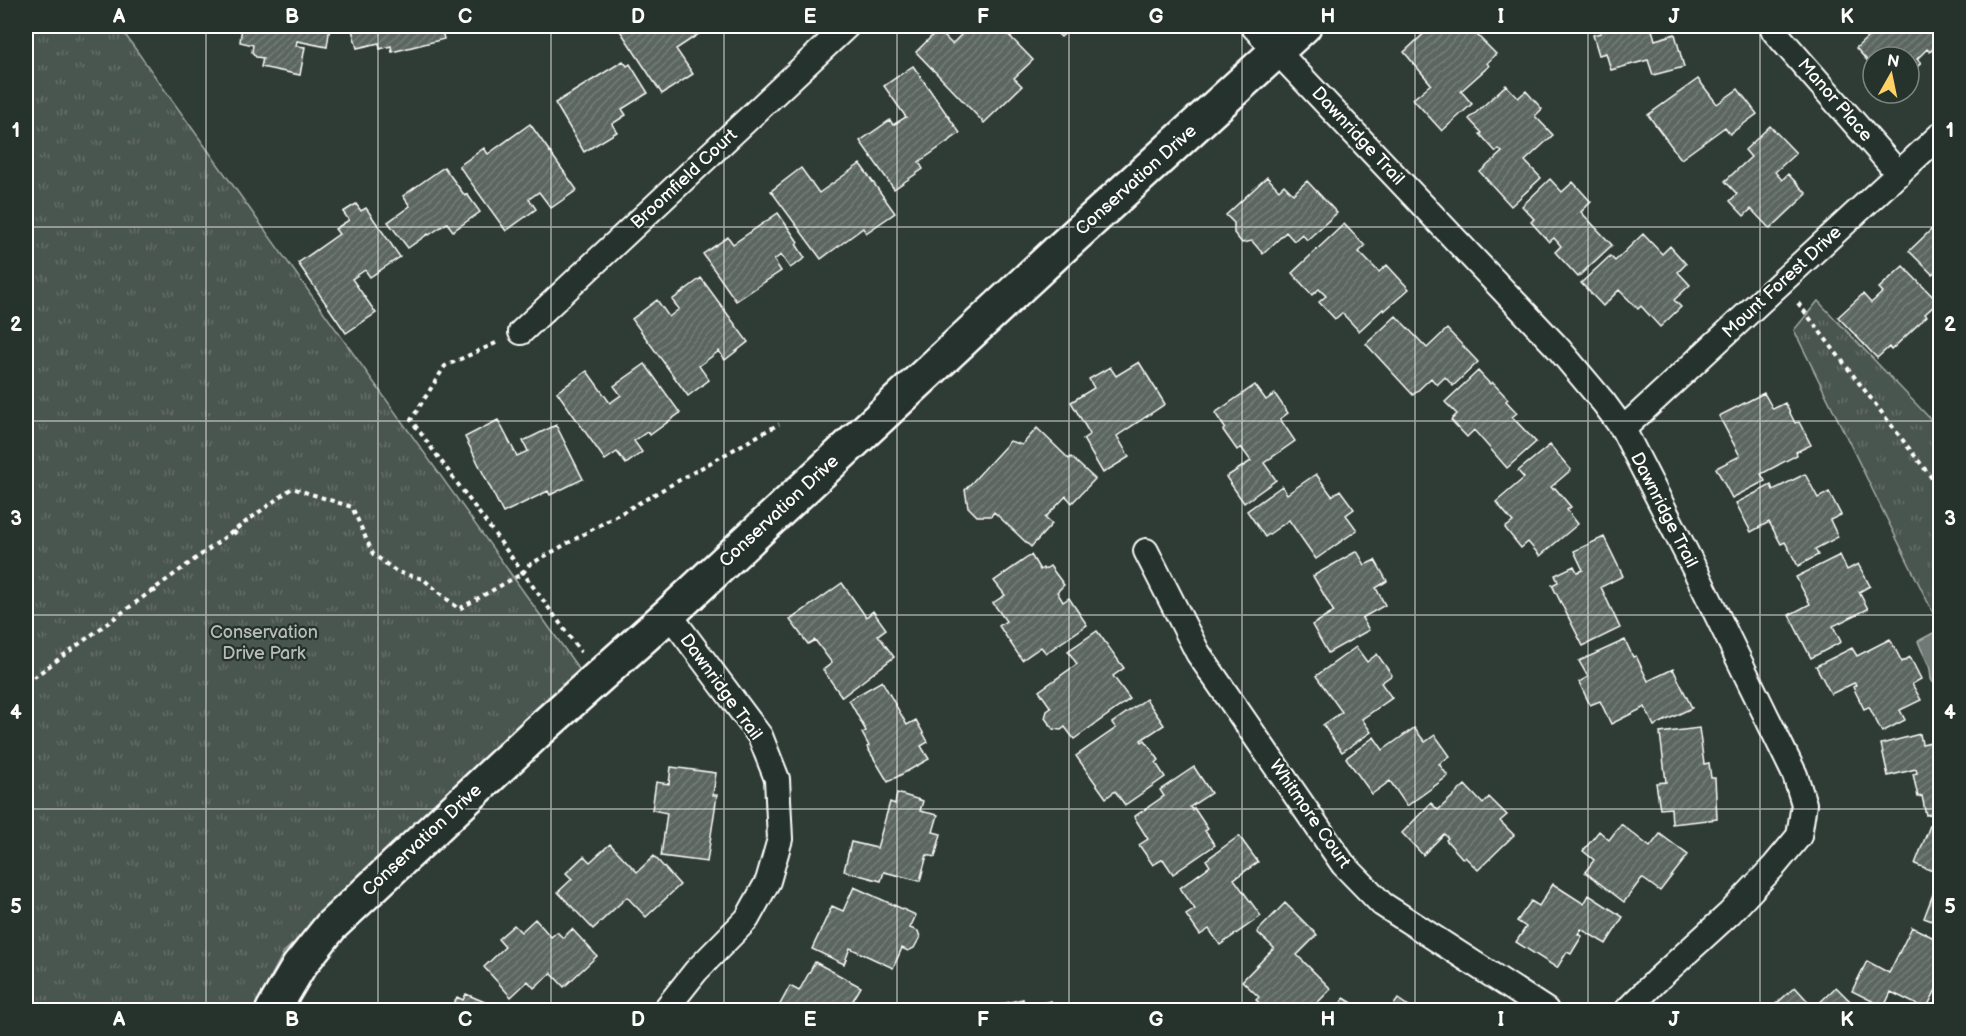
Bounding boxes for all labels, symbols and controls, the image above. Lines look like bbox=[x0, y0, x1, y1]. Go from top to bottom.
text: A bbox=[112, 5, 126, 29]
text: B bbox=[285, 5, 299, 29]
text: C bbox=[458, 5, 472, 29]
text: D bbox=[631, 5, 645, 29]
text: E bbox=[804, 5, 817, 29]
text: F bbox=[977, 5, 989, 29]
text: G bbox=[1149, 5, 1164, 29]
text: H bbox=[1321, 5, 1335, 29]
text: I bbox=[1498, 5, 1504, 29]
text: J bbox=[1669, 5, 1681, 29]
text: K bbox=[1840, 5, 1854, 29]
north arrow bbox=[1861, 45, 1921, 105]
text: N bbox=[1886, 51, 1901, 72]
street label: Manor Place bbox=[1793, 54, 1877, 146]
street label: Dawnridge Trail bbox=[1307, 83, 1409, 189]
text: 1 bbox=[12, 119, 20, 143]
text: 1 bbox=[1946, 119, 1954, 143]
street label: Conservation Drive bbox=[1071, 120, 1201, 240]
street label: Broomfield Court bbox=[627, 124, 742, 234]
street label: Mount Forest Drive bbox=[1718, 221, 1846, 343]
text: 2 bbox=[10, 313, 22, 337]
text: 2 bbox=[1944, 313, 1956, 337]
street label: Dawnridge Trail bbox=[1626, 449, 1702, 571]
street label: Conservation Drive bbox=[715, 450, 843, 572]
text: 3 bbox=[10, 507, 22, 531]
text: 3 bbox=[1944, 507, 1956, 531]
park label: Conservation Drive Park bbox=[210, 622, 318, 664]
street label: Dawnridge Trail bbox=[675, 630, 767, 744]
text: 4 bbox=[10, 701, 22, 725]
text: 4 bbox=[1944, 701, 1956, 725]
street label: Whitmore Court bbox=[1265, 756, 1355, 873]
street label: Conservation Drive bbox=[358, 779, 486, 901]
text: 5 bbox=[10, 895, 22, 919]
text: 5 bbox=[1944, 895, 1956, 919]
text: A bbox=[112, 1008, 126, 1032]
text: B bbox=[285, 1008, 299, 1032]
text: C bbox=[458, 1008, 472, 1032]
text: D bbox=[631, 1008, 645, 1032]
text: E bbox=[804, 1008, 817, 1032]
text: F bbox=[977, 1008, 989, 1032]
text: G bbox=[1149, 1008, 1164, 1032]
text: H bbox=[1321, 1008, 1335, 1032]
text: I bbox=[1498, 1008, 1504, 1032]
text: J bbox=[1669, 1008, 1681, 1032]
text: K bbox=[1840, 1008, 1854, 1032]

